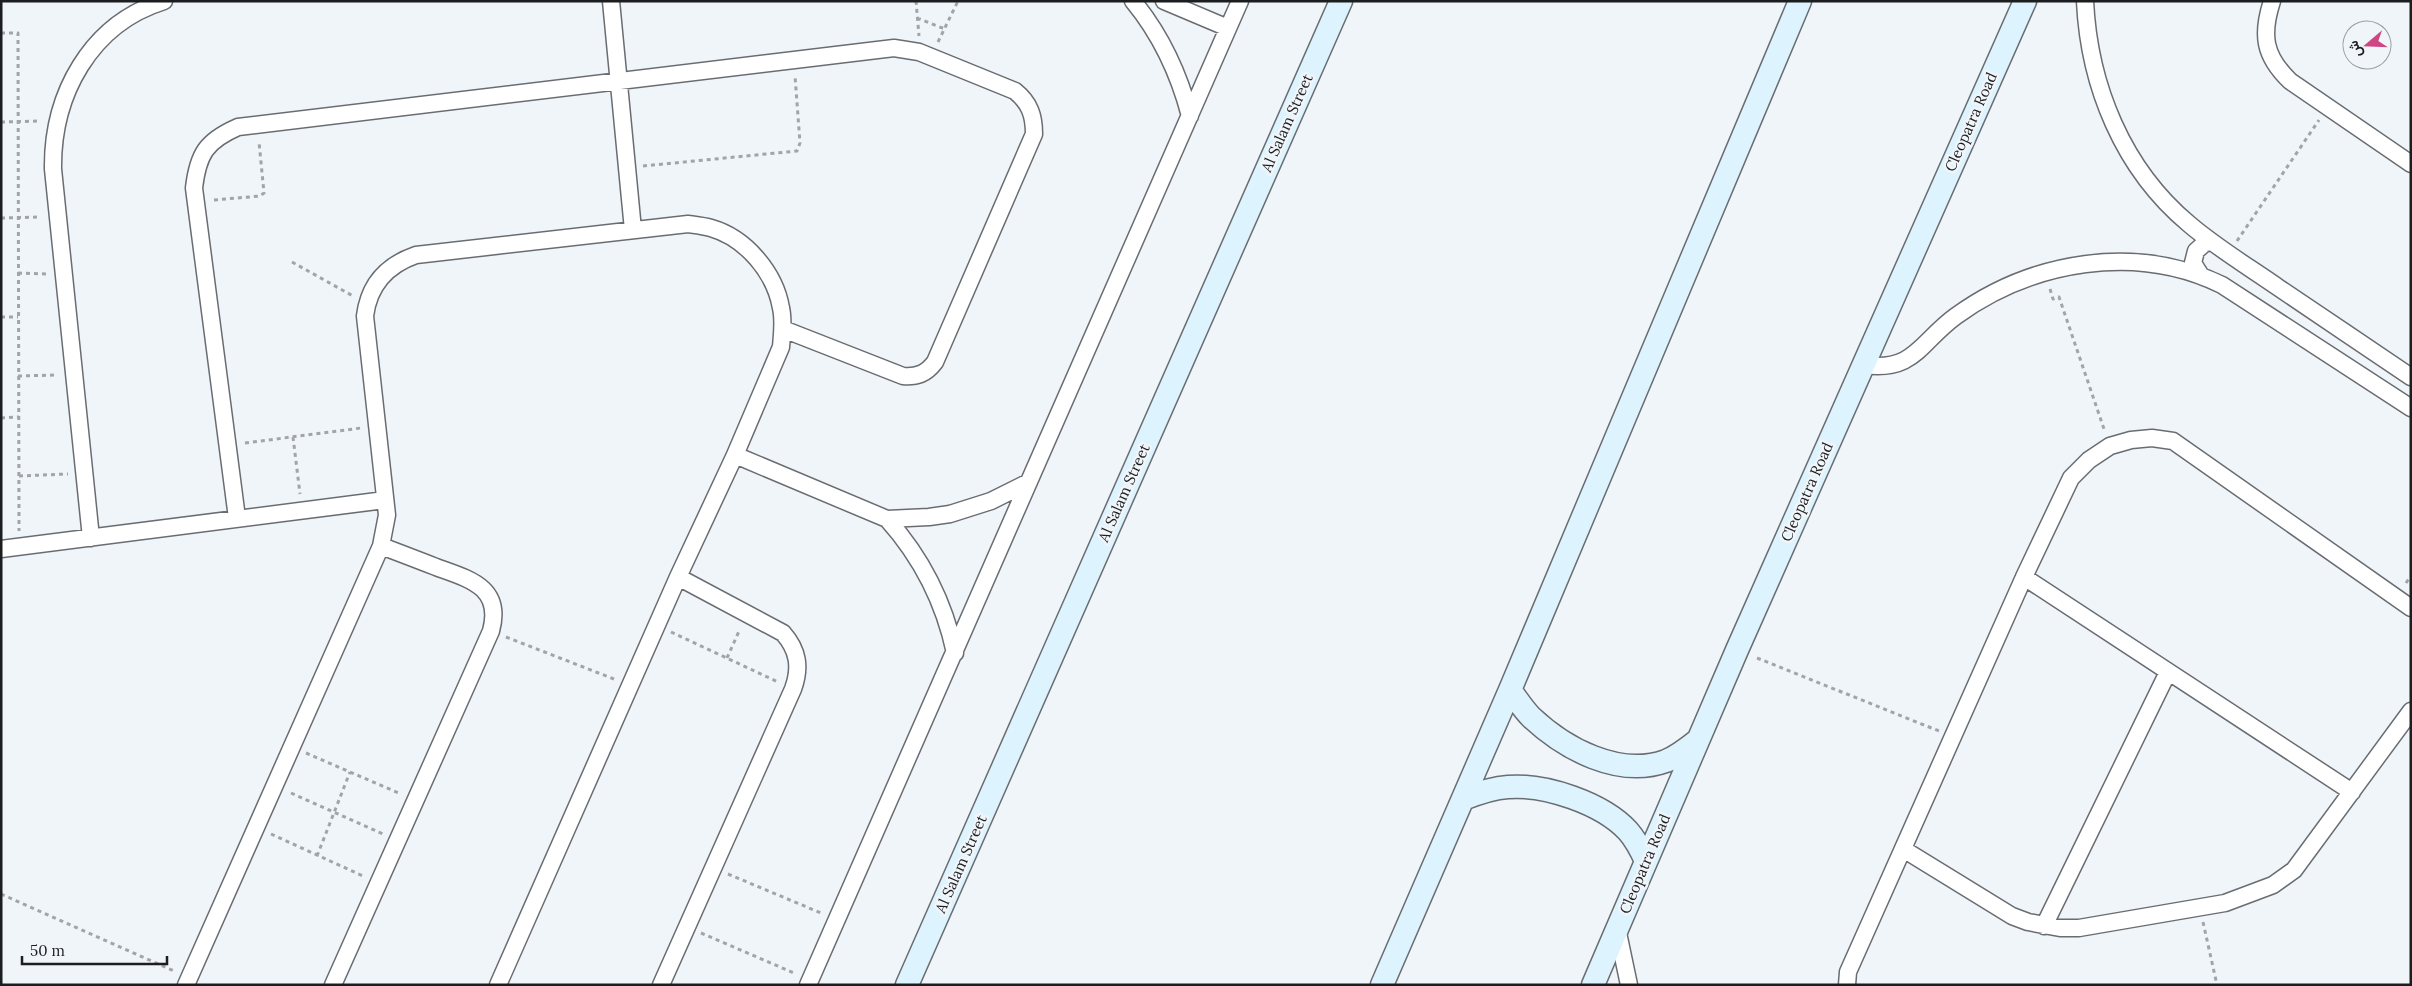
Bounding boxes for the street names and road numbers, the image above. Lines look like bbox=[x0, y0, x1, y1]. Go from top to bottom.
street label: Cleopatra Road bbox=[1940, 69, 2001, 174]
street label: Al Salam Street bbox=[1256, 71, 1317, 176]
street label: Cleopatra Road bbox=[1776, 439, 1837, 544]
street label: Al Salam Street bbox=[1093, 441, 1154, 546]
street label: Cleopatra Road bbox=[1615, 811, 1674, 917]
street label: Al Salam Street bbox=[930, 812, 991, 917]

